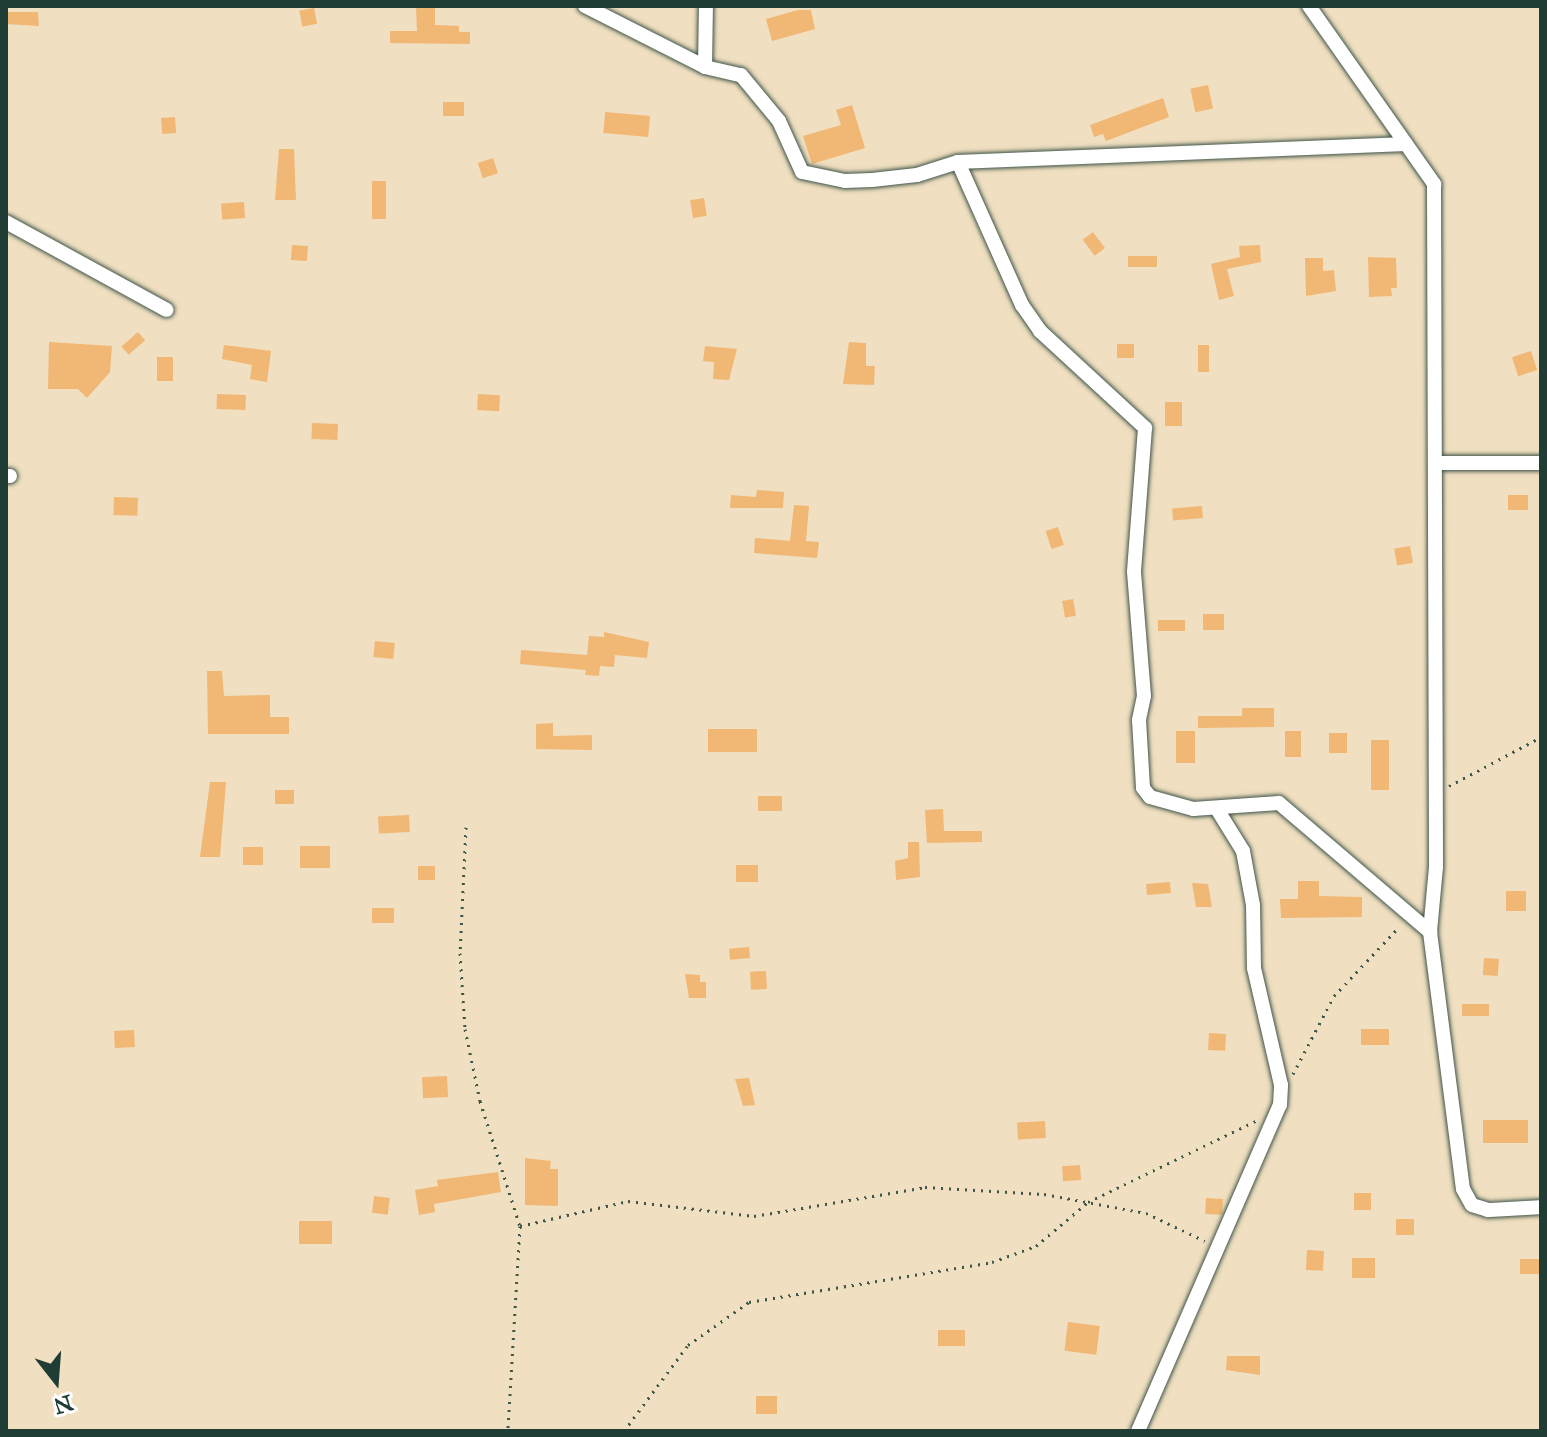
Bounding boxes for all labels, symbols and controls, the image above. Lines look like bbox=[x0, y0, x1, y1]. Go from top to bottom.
north arrow bbox=[16, 1341, 96, 1421]
text: N bbox=[50, 1389, 76, 1420]

